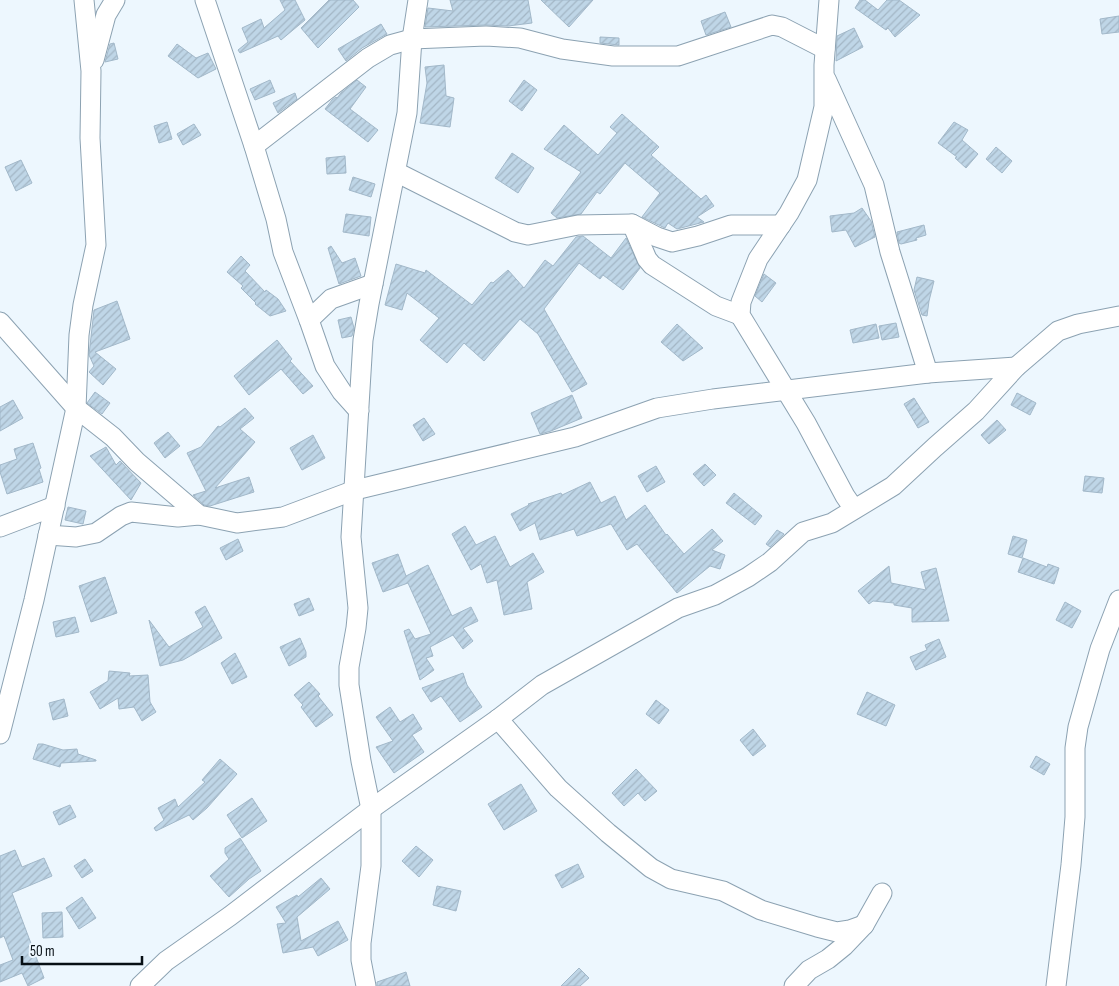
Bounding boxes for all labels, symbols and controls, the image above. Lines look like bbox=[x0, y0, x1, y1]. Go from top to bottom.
scale bar bbox=[22, 934, 142, 966]
text: 50 m bbox=[30, 942, 55, 961]

